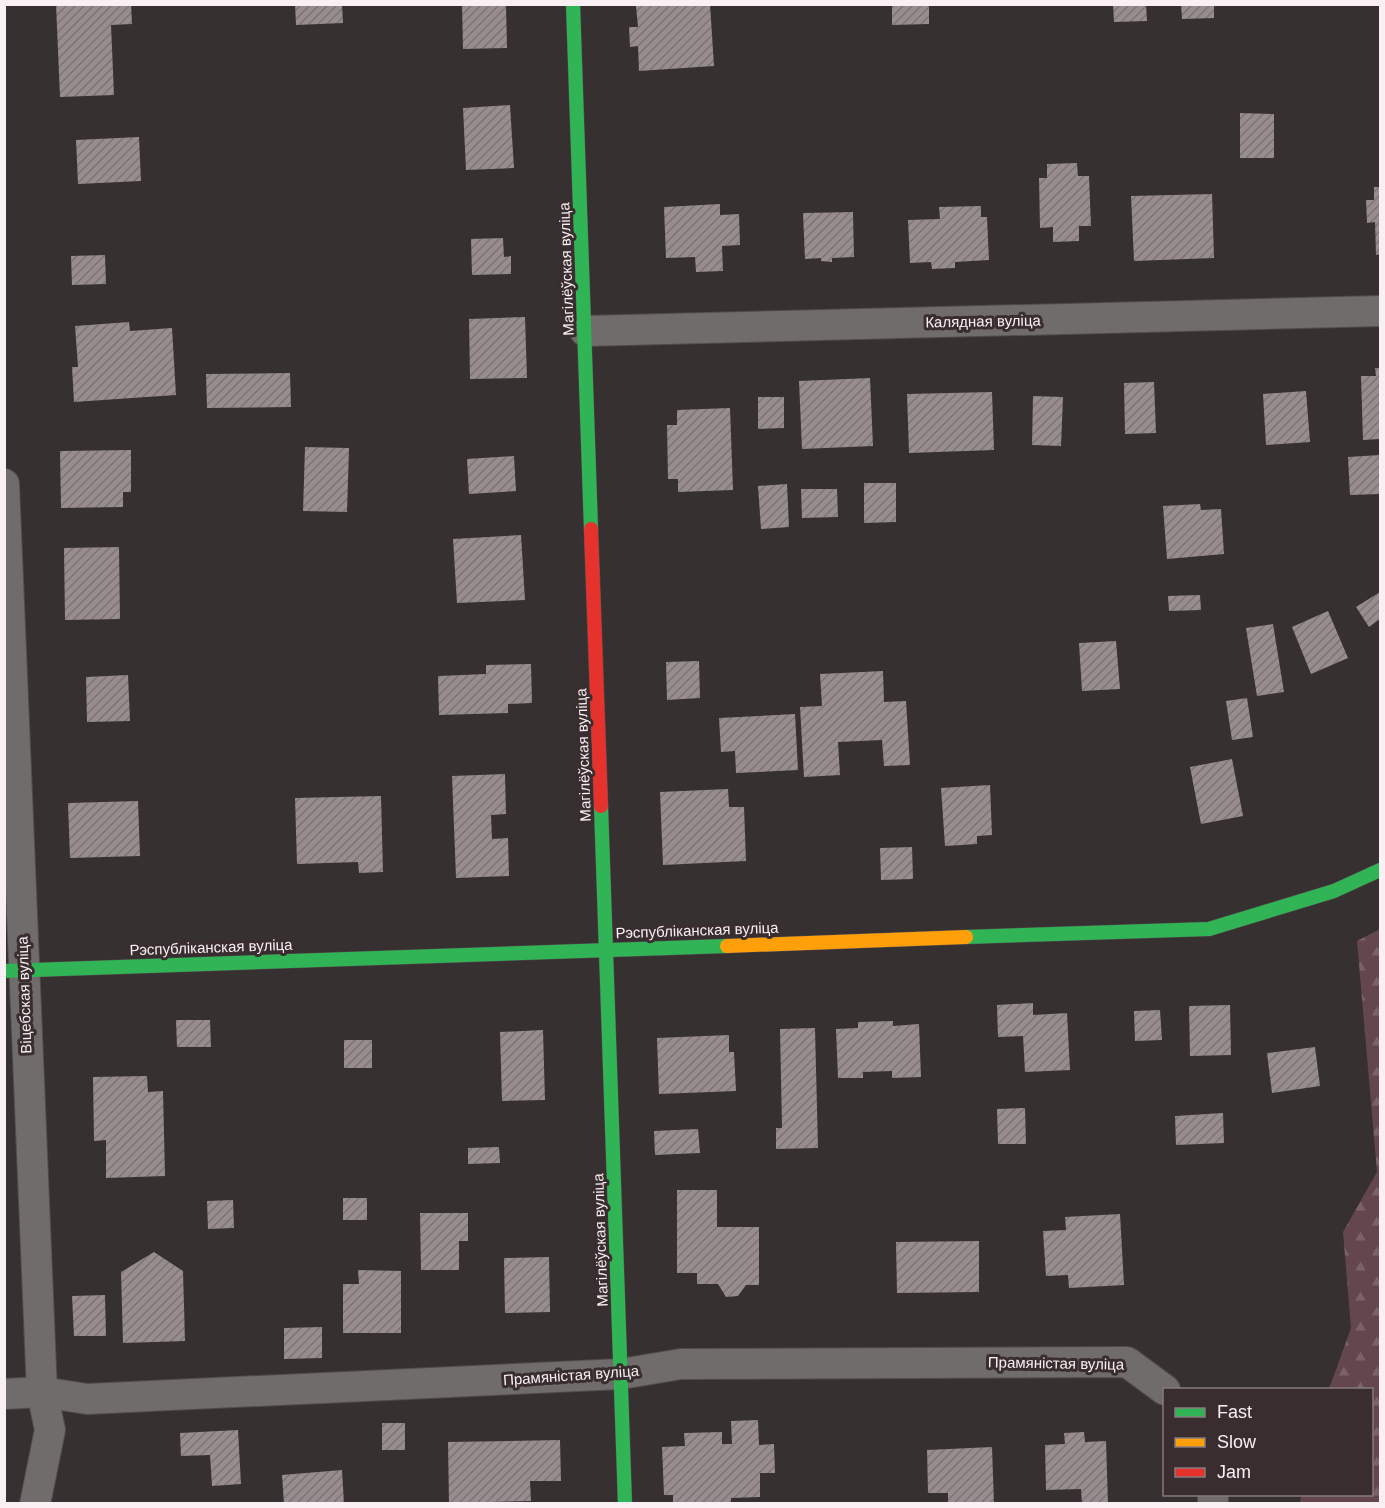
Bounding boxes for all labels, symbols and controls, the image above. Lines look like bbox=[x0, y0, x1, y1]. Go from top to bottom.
street label: Магілёўская вуліца bbox=[555, 201, 577, 336]
street label: Калядная вуліца bbox=[925, 311, 1042, 331]
street label: Магілёўская вуліца bbox=[572, 687, 594, 822]
street label: Рэспубліканская вуліца bbox=[615, 919, 779, 941]
street label: Віцебская вуліца bbox=[13, 935, 35, 1054]
street label: Рэспубліканская вуліца bbox=[129, 936, 293, 958]
street label: Магілёўская вуліца bbox=[589, 1172, 611, 1307]
street label: Прамяністая вуліца bbox=[988, 1353, 1125, 1373]
street label: Прамяністая вуліца bbox=[502, 1362, 640, 1388]
legend bbox=[1163, 1388, 1373, 1496]
text: Fast bbox=[1217, 1402, 1252, 1422]
text: Slow bbox=[1217, 1432, 1257, 1452]
text: Jam bbox=[1217, 1462, 1251, 1482]

